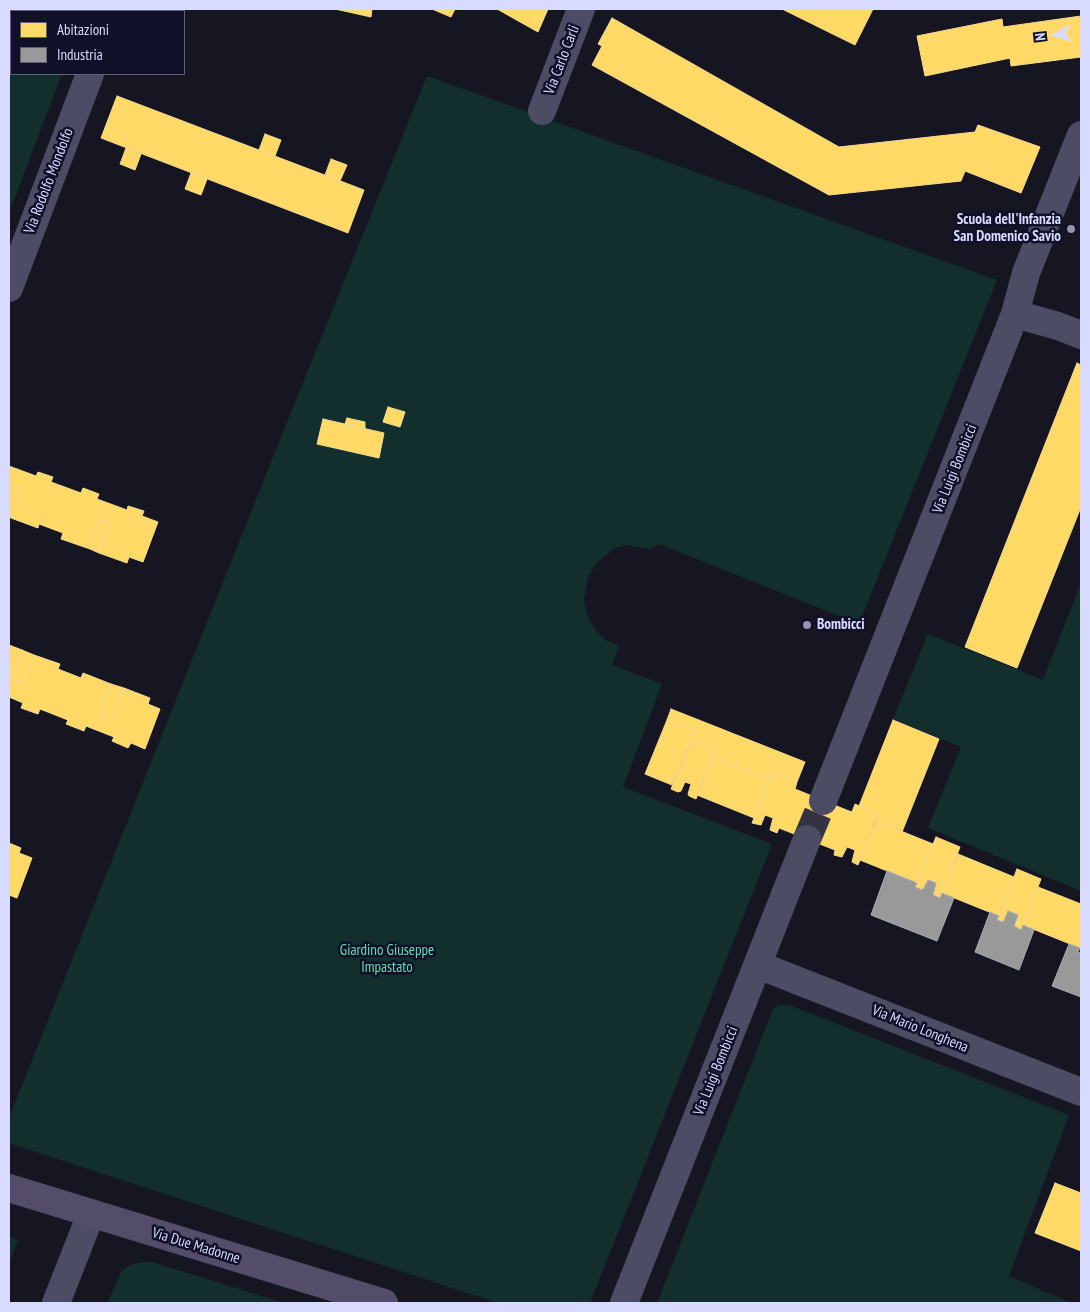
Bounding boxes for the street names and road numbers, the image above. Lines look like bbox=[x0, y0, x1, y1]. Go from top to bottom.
street label: Via Carlo Carli bbox=[541, 23, 583, 97]
street label: Via Rodolfo Mondolfo bbox=[21, 126, 77, 236]
street label: Via Luigi Bombicci bbox=[929, 422, 981, 516]
street label: Via Mario Longhena bbox=[869, 1001, 971, 1057]
street label: Via Luigi Bombicci bbox=[690, 1024, 742, 1118]
street label: Via Due Madonne bbox=[150, 1224, 242, 1268]

